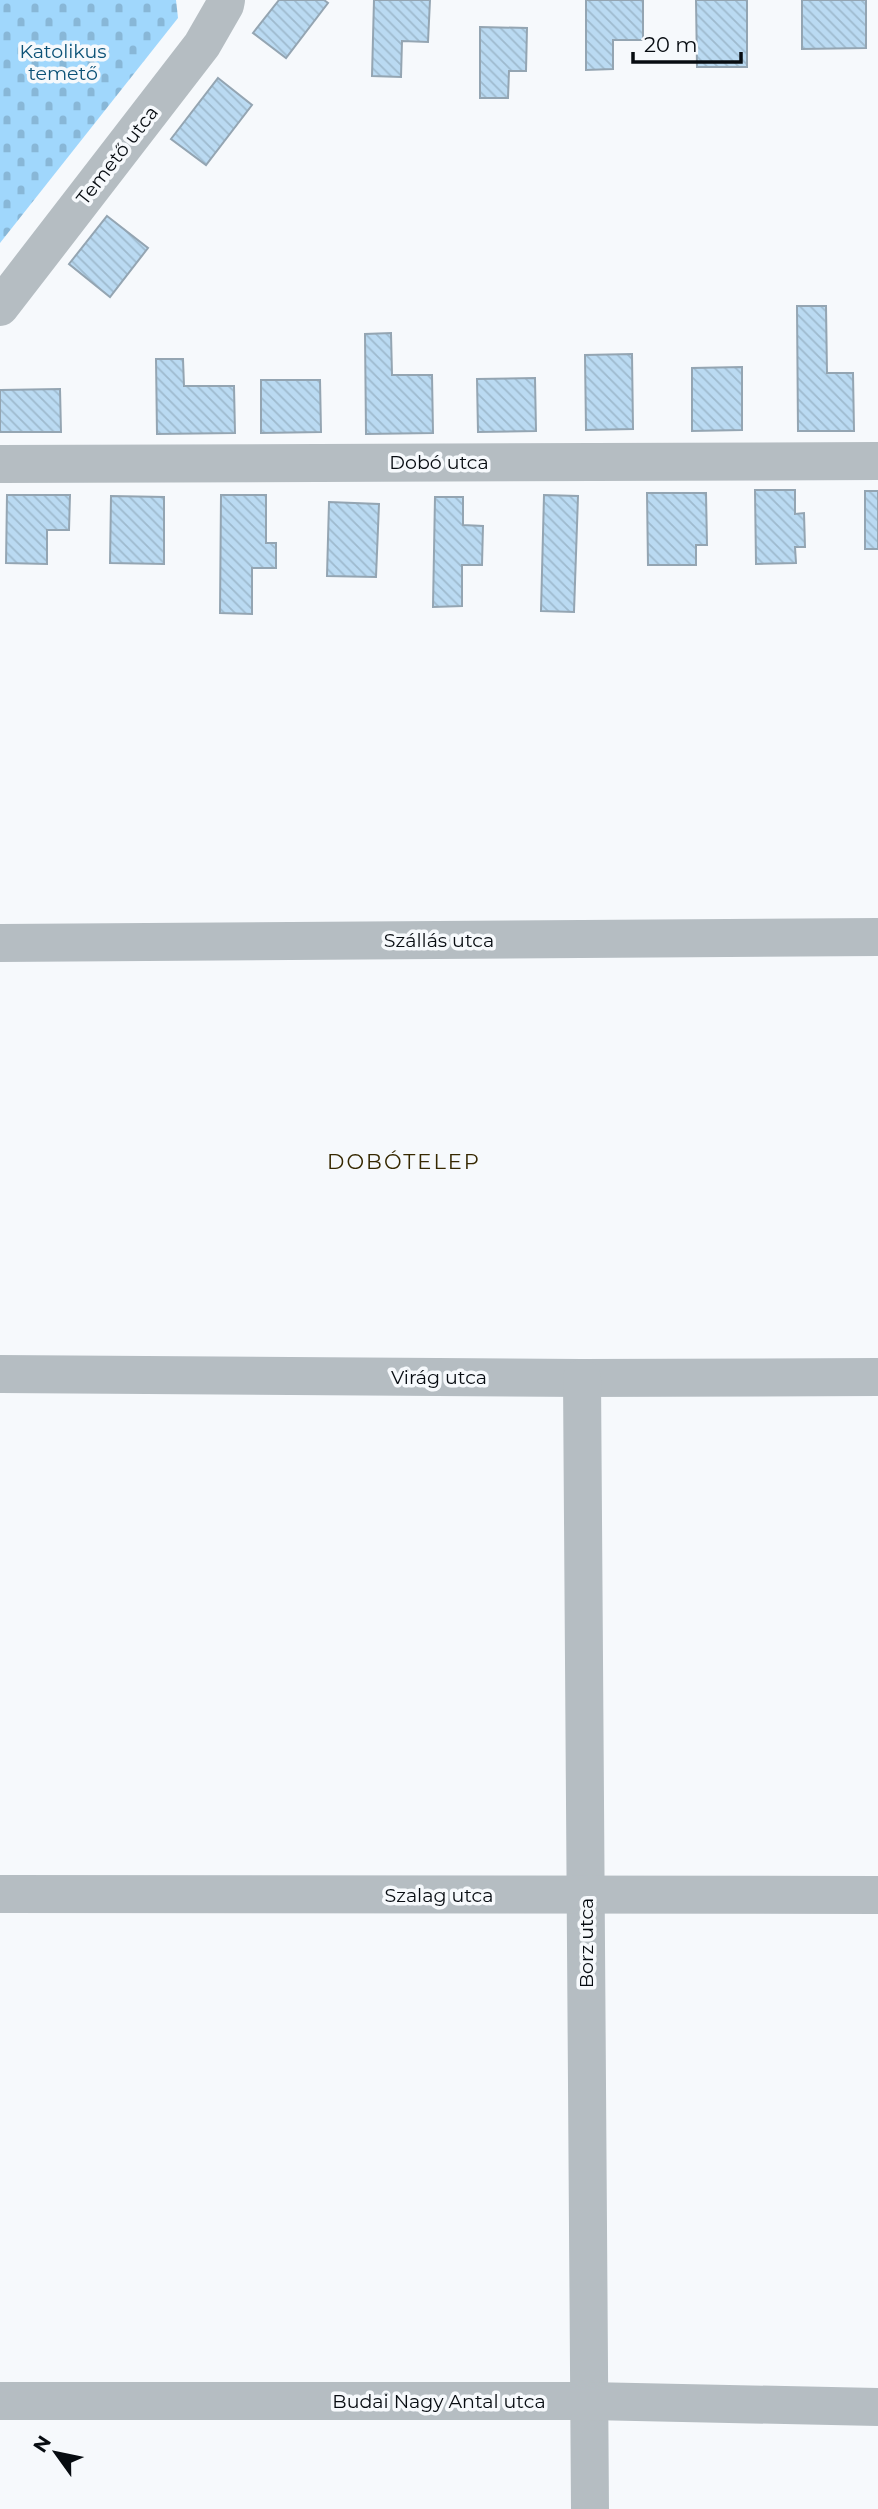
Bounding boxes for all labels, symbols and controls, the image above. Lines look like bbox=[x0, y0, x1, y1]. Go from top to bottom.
scale bar bbox=[633, 21, 742, 65]
text: 20 m bbox=[644, 32, 698, 57]
park label: Katolikus temető bbox=[19, 40, 107, 85]
street label: Temető utca bbox=[72, 101, 163, 209]
street label: Dobó utca bbox=[389, 451, 489, 474]
street label: Szállás utca bbox=[384, 929, 494, 952]
district label: DOBÓTELEP bbox=[327, 1149, 481, 1174]
street label: Virág utca bbox=[391, 1366, 487, 1389]
street label: Szalag utca bbox=[385, 1884, 493, 1907]
street label: Borz utca bbox=[575, 1898, 598, 1988]
street label: Budai Nagy Antal utca bbox=[332, 2390, 546, 2413]
north arrow bbox=[21, 2418, 91, 2488]
text: N bbox=[28, 2431, 56, 2457]

